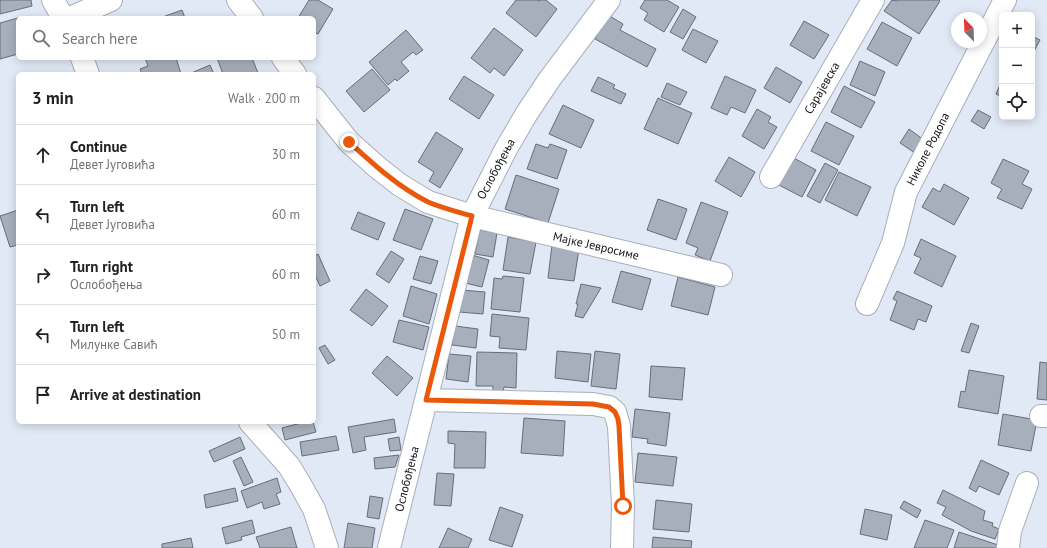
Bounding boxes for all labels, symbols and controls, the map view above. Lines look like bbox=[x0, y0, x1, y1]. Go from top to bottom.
north arrow bbox=[951, 12, 987, 48]
map controls bbox=[999, 12, 1035, 120]
button: + bbox=[999, 12, 1035, 48]
search box bbox=[16, 16, 316, 60]
icon: search bbox=[30, 27, 52, 49]
text: Search here bbox=[62, 29, 138, 48]
button: − bbox=[999, 48, 1035, 84]
street label: Сарајевска bbox=[801, 59, 842, 116]
button: locate bbox=[999, 84, 1035, 120]
text: 3 min bbox=[32, 87, 73, 109]
text: Walk · 200 m bbox=[228, 90, 300, 107]
street label: Николе Родопа bbox=[903, 110, 952, 188]
route end bbox=[340, 133, 358, 151]
street label: Ослобођења bbox=[473, 136, 518, 202]
text: Continue bbox=[70, 137, 127, 156]
icon: ahead bbox=[32, 144, 54, 166]
text: 30 m bbox=[272, 146, 300, 163]
text: Девет Југовића bbox=[70, 156, 155, 173]
text: Turn left bbox=[70, 197, 124, 216]
icon: left bbox=[32, 204, 54, 226]
text: 60 m bbox=[272, 206, 300, 223]
text: Девет Југовића bbox=[70, 216, 155, 233]
street label: Мајке Јевросиме bbox=[552, 228, 641, 263]
text: Turn right bbox=[70, 257, 133, 276]
icon: right bbox=[32, 264, 54, 286]
text: 60 m bbox=[272, 266, 300, 283]
text: Ослобођења bbox=[70, 276, 142, 293]
text: Turn left bbox=[70, 317, 124, 336]
icon: left bbox=[32, 324, 54, 346]
text: 50 m bbox=[272, 326, 300, 343]
text: Милунке Савић bbox=[70, 336, 158, 353]
icon: arrive bbox=[32, 384, 54, 406]
text: Arrive at destination bbox=[70, 385, 201, 404]
street label: Ослобођења bbox=[391, 445, 422, 513]
route start bbox=[614, 497, 632, 515]

